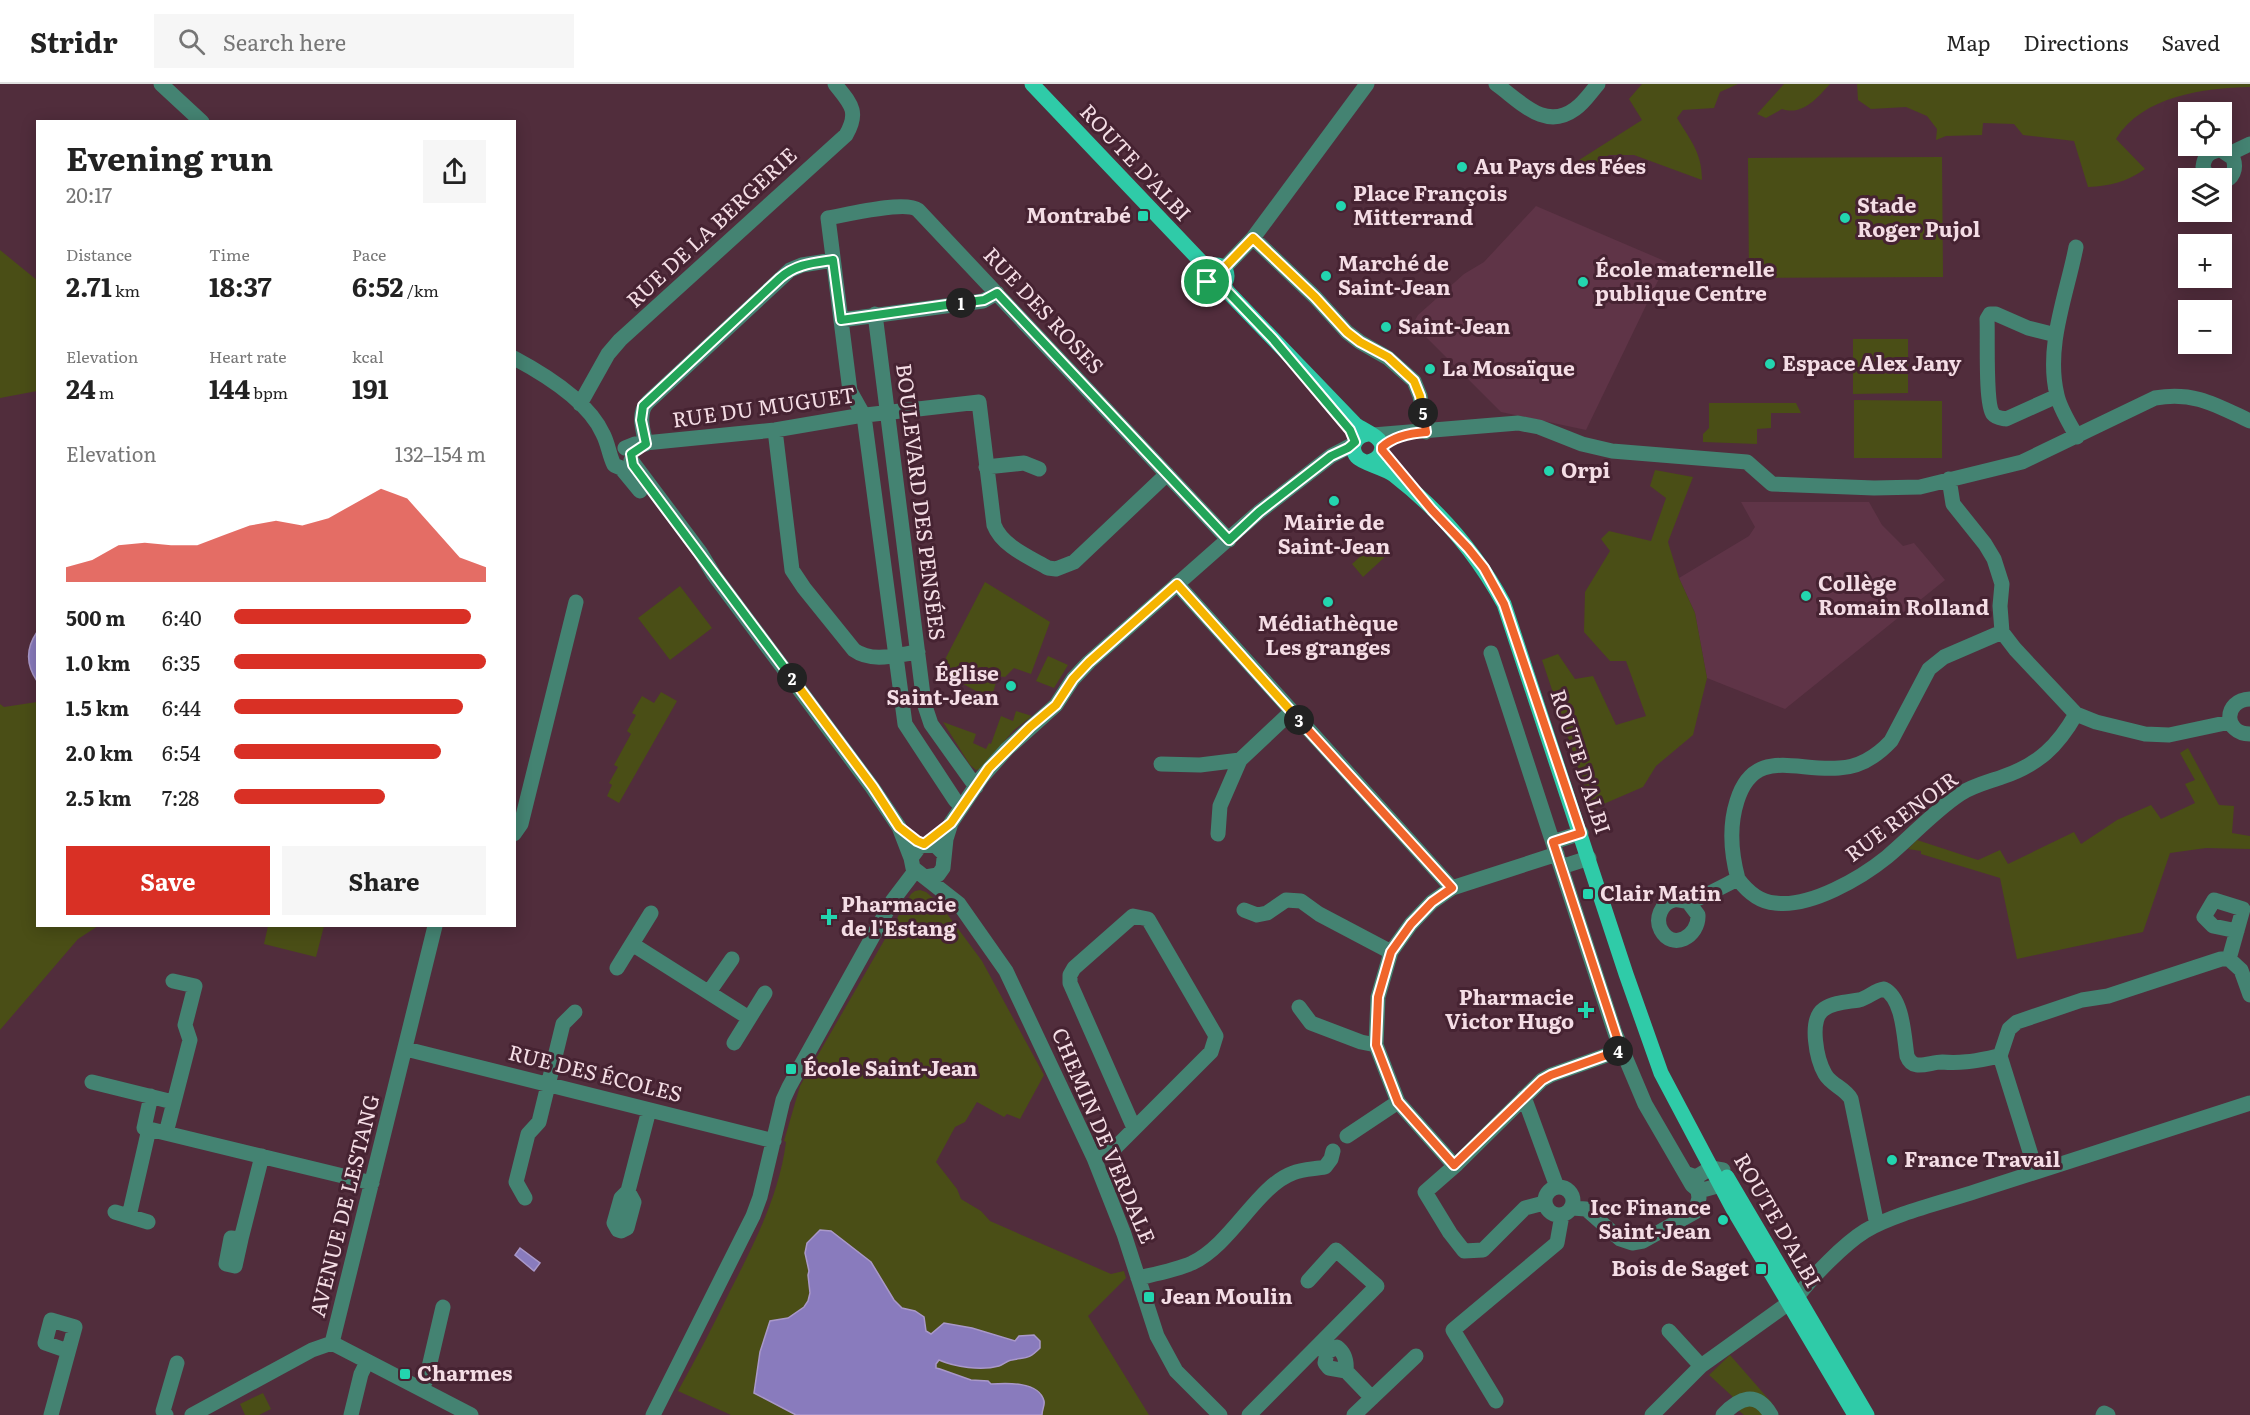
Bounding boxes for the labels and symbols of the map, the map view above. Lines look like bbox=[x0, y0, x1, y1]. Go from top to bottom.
street label: ROUTE D'ALBI bbox=[1074, 96, 1199, 227]
street label: RUE DE LA BERGERIE bbox=[618, 139, 803, 314]
place label: Au Pays des Fées bbox=[1474, 149, 1646, 180]
marker: Au Pays des Fées bbox=[1455, 160, 1469, 174]
place label: Place François Mitterrand bbox=[1353, 176, 1507, 231]
place label: Stade Roger Pujol bbox=[1857, 188, 1981, 243]
place label: Montrabé bbox=[1026, 198, 1131, 229]
marker: Place François Mitterrand bbox=[1334, 199, 1348, 213]
marker: Montrabé bbox=[1136, 209, 1150, 223]
marker: Stade Roger Pujol bbox=[1838, 211, 1852, 225]
street label: RUE DES ROSES bbox=[978, 239, 1112, 380]
place label: Marché de Saint-Jean bbox=[1338, 246, 1451, 301]
place label: École maternelle publique Centre bbox=[1595, 252, 1775, 307]
pin bbox=[1181, 256, 1232, 307]
marker: Marché de Saint-Jean bbox=[1319, 269, 1333, 283]
marker: École maternelle publique Centre bbox=[1576, 275, 1590, 289]
pin: 1 bbox=[946, 288, 976, 318]
place label: Saint-Jean bbox=[1398, 309, 1511, 340]
marker: Saint-Jean bbox=[1379, 320, 1393, 334]
place label: Espace Alex Jany bbox=[1782, 346, 1962, 377]
place label: La Mosaïque bbox=[1442, 351, 1575, 382]
marker: Espace Alex Jany bbox=[1763, 357, 1777, 371]
street label: BOULEVARD DES PENSÉES bbox=[890, 361, 955, 642]
marker: La Mosaïque bbox=[1423, 362, 1437, 376]
street label: RUE DU MUGUET bbox=[670, 377, 857, 434]
pin: 5 bbox=[1408, 398, 1438, 428]
place label: Orpi bbox=[1561, 453, 1611, 484]
marker: Orpi bbox=[1542, 464, 1556, 478]
marker: Mairie de Saint-Jean bbox=[1327, 494, 1341, 508]
place label: Mairie de Saint-Jean bbox=[1278, 505, 1391, 560]
place label: Collège Romain Rolland bbox=[1818, 566, 1989, 621]
marker: Collège Romain Rolland bbox=[1799, 589, 1813, 603]
marker: Médiathèque Les granges bbox=[1321, 595, 1335, 609]
place label: Médiathèque Les granges bbox=[1258, 606, 1398, 661]
place label: Église Saint-Jean bbox=[886, 656, 999, 711]
pin: 2 bbox=[777, 663, 807, 693]
marker: Église Saint-Jean bbox=[1004, 679, 1018, 693]
street label: ROUTE D'ALBI bbox=[1544, 685, 1620, 838]
pin: 3 bbox=[1284, 705, 1314, 735]
street label: RUE RENOIR bbox=[1838, 762, 1963, 868]
place label: Clair Matin bbox=[1600, 876, 1722, 907]
place label: Pharmacie de l'Estang bbox=[841, 887, 956, 942]
marker: Clair Matin bbox=[1581, 887, 1595, 901]
marker: Pharmacie de l'Estang bbox=[822, 910, 836, 924]
place label: Pharmacie Victor Hugo bbox=[1445, 980, 1574, 1035]
marker: Pharmacie Victor Hugo bbox=[1579, 1003, 1593, 1017]
street label: CHEMIN DE VERDALE bbox=[1046, 1022, 1165, 1248]
street label: RUE DES ÉCOLES bbox=[506, 1035, 686, 1108]
pin: 4 bbox=[1603, 1036, 1633, 1066]
place label: École Saint-Jean bbox=[803, 1051, 978, 1082]
marker: École Saint-Jean bbox=[784, 1062, 798, 1076]
street label: AVENUE DE LESTANG bbox=[300, 1091, 385, 1320]
place label: France Travail bbox=[1904, 1142, 2061, 1173]
street label: ROUTE D'ALBI bbox=[1728, 1147, 1830, 1293]
marker: France Travail bbox=[1885, 1153, 1899, 1167]
place label: Icc Finance Saint-Jean bbox=[1590, 1190, 1711, 1245]
marker: Icc Finance Saint-Jean bbox=[1716, 1213, 1730, 1227]
place label: Bois de Saget bbox=[1611, 1251, 1750, 1282]
marker: Bois de Saget bbox=[1754, 1262, 1768, 1276]
place label: Jean Moulin bbox=[1161, 1279, 1293, 1310]
marker: Jean Moulin bbox=[1142, 1290, 1156, 1304]
place label: Charmes bbox=[417, 1356, 513, 1387]
marker: Charmes bbox=[398, 1367, 412, 1381]

